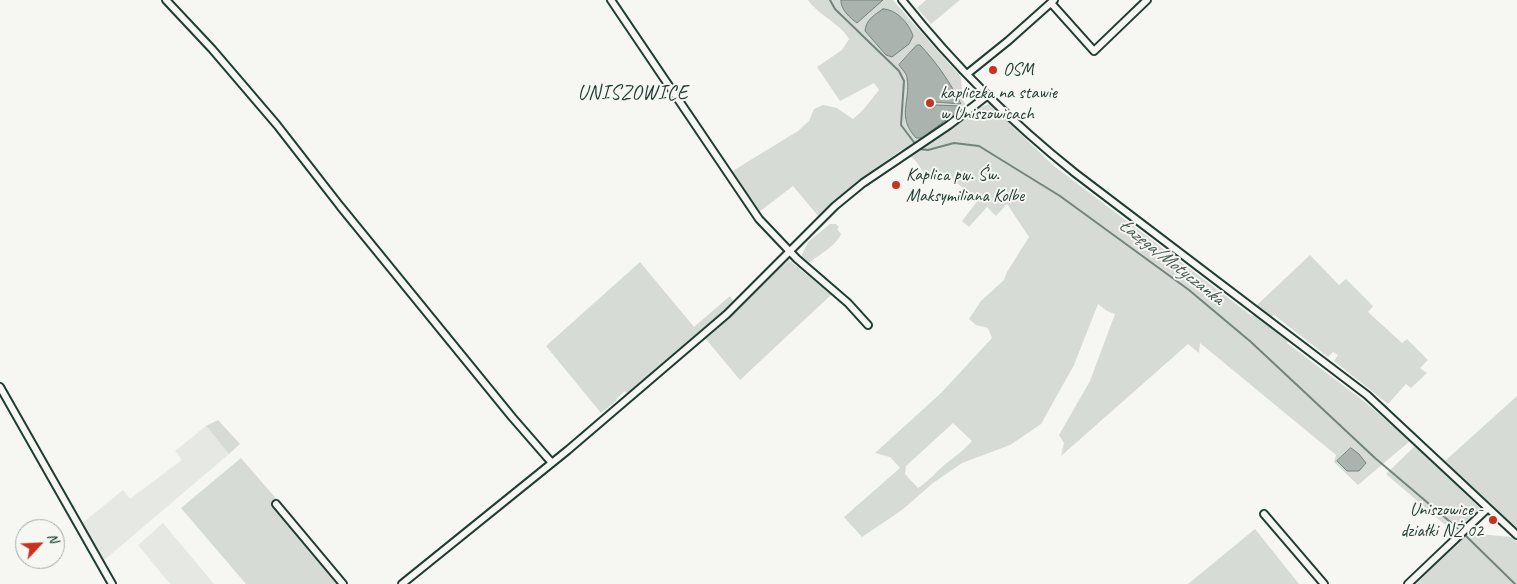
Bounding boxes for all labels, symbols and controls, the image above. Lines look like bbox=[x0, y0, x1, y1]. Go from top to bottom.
place label: OSM bbox=[1003, 59, 1033, 81]
marker: OSM bbox=[987, 64, 999, 76]
district label: UNISZOWICE bbox=[576, 82, 690, 106]
place label: kapliczka na stawie w Uniszowicach bbox=[940, 82, 1057, 125]
marker: kapliczka na stawie w Uniszowicach bbox=[924, 97, 936, 109]
place label: Kaplica pw. Św. Maksymiliana Kolbe bbox=[906, 164, 1024, 206]
marker: Kaplica pw. Św. Maksymiliana Kolbe bbox=[890, 179, 902, 191]
water label: Łazęga/Motyczanka bbox=[1114, 214, 1228, 310]
place label: Uniszowice - działki NŻ 02 bbox=[1400, 499, 1483, 542]
marker: Uniszowice - działki NŻ 02 bbox=[1487, 514, 1499, 526]
north arrow bbox=[15, 519, 65, 569]
text: N bbox=[44, 530, 63, 545]

